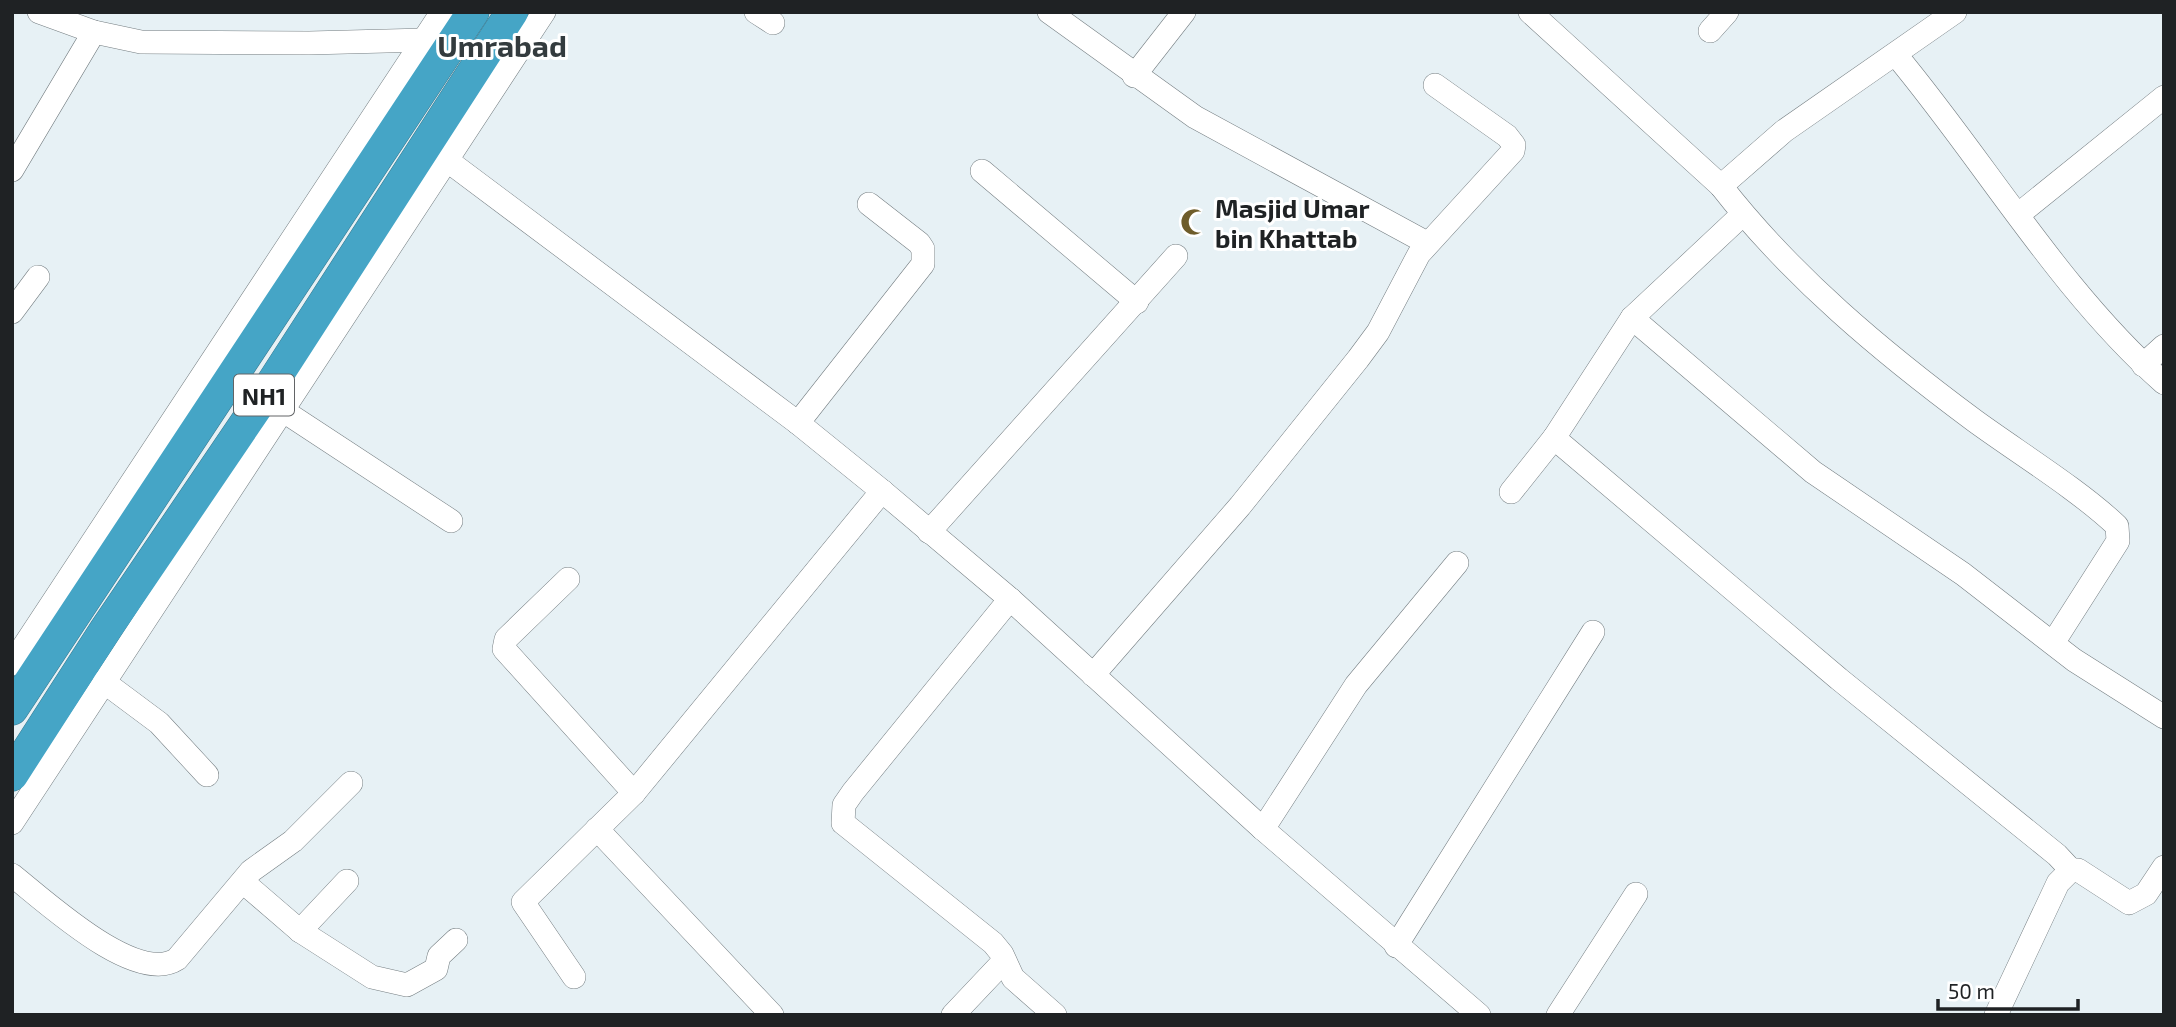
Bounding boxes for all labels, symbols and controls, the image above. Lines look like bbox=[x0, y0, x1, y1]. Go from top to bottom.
district label: Umrabad bbox=[437, 27, 567, 63]
place label: Masjid Umar bin Khattab bbox=[1215, 192, 1370, 253]
mosque icon: Masjid Umar bin Khattab bbox=[1179, 207, 1209, 237]
road number: NH1 bbox=[234, 374, 294, 416]
scale bar bbox=[1938, 968, 2078, 1012]
text: 50 m bbox=[1948, 978, 1995, 1003]

